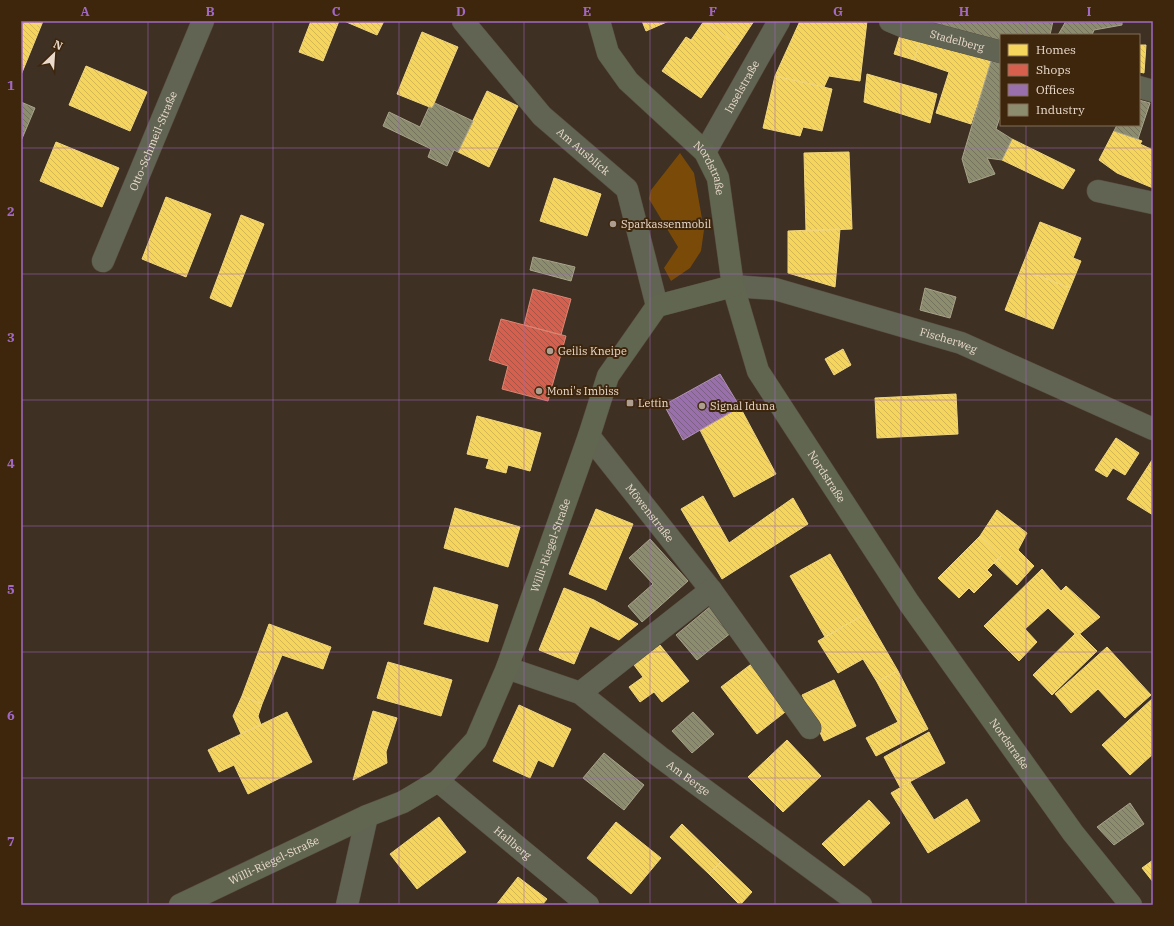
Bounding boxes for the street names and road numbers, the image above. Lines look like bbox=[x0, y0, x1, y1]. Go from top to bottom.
street label: Stadelberg bbox=[928, 27, 986, 54]
street label: Inselstraße bbox=[721, 58, 762, 116]
street label: Otto-Schmeil-Straße bbox=[126, 89, 180, 193]
street label: Am Ausblick bbox=[554, 125, 613, 179]
street label: Nordstraße bbox=[691, 138, 727, 196]
street label: Fischerweg bbox=[918, 324, 979, 356]
street label: Nordstraße bbox=[805, 448, 849, 505]
street label: Möwenstraße bbox=[623, 481, 677, 545]
street label: Willi-Riegel-Straße bbox=[527, 496, 573, 594]
street label: Nordstraße bbox=[987, 716, 1032, 772]
street label: Am Berge bbox=[664, 757, 713, 799]
street label: Hallberg bbox=[491, 823, 534, 862]
street label: Willi-Riegel-Straße bbox=[226, 833, 322, 888]

